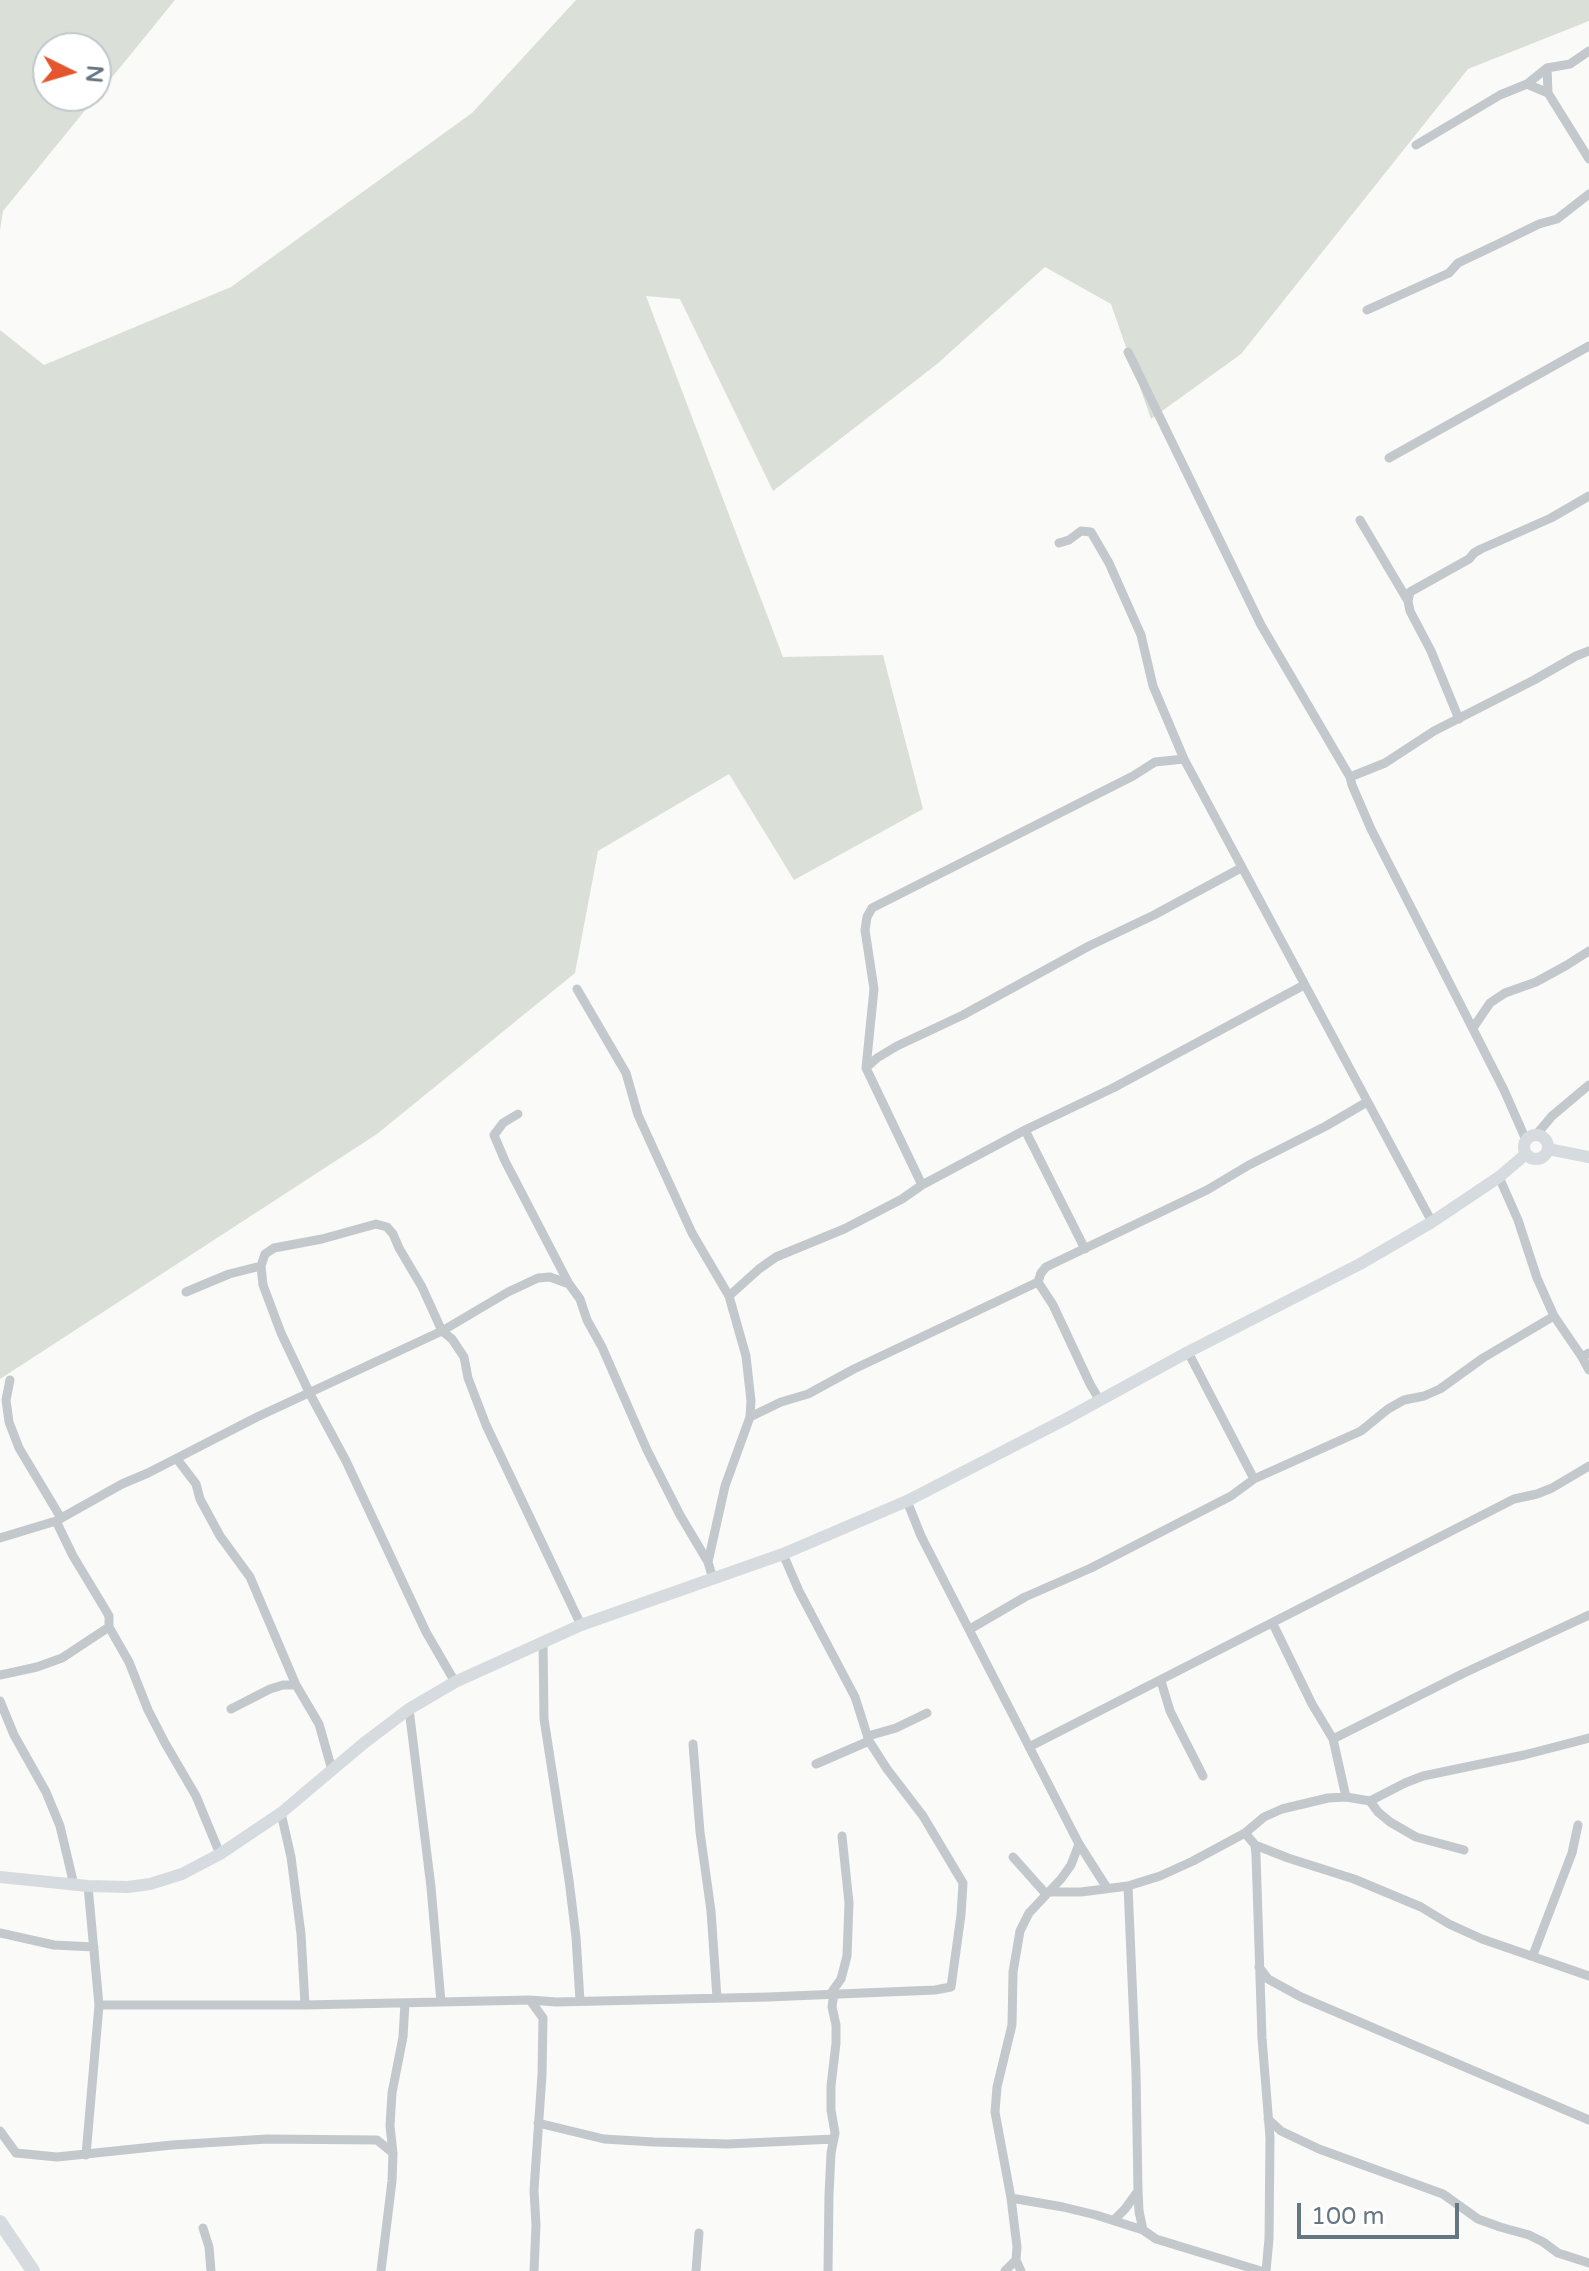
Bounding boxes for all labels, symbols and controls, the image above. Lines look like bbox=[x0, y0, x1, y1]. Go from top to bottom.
north arrow bbox=[32, 32, 112, 112]
text: N bbox=[80, 64, 108, 84]
scale bar bbox=[1301, 2187, 1463, 2237]
text: 100 m bbox=[1311, 2202, 1385, 2231]

